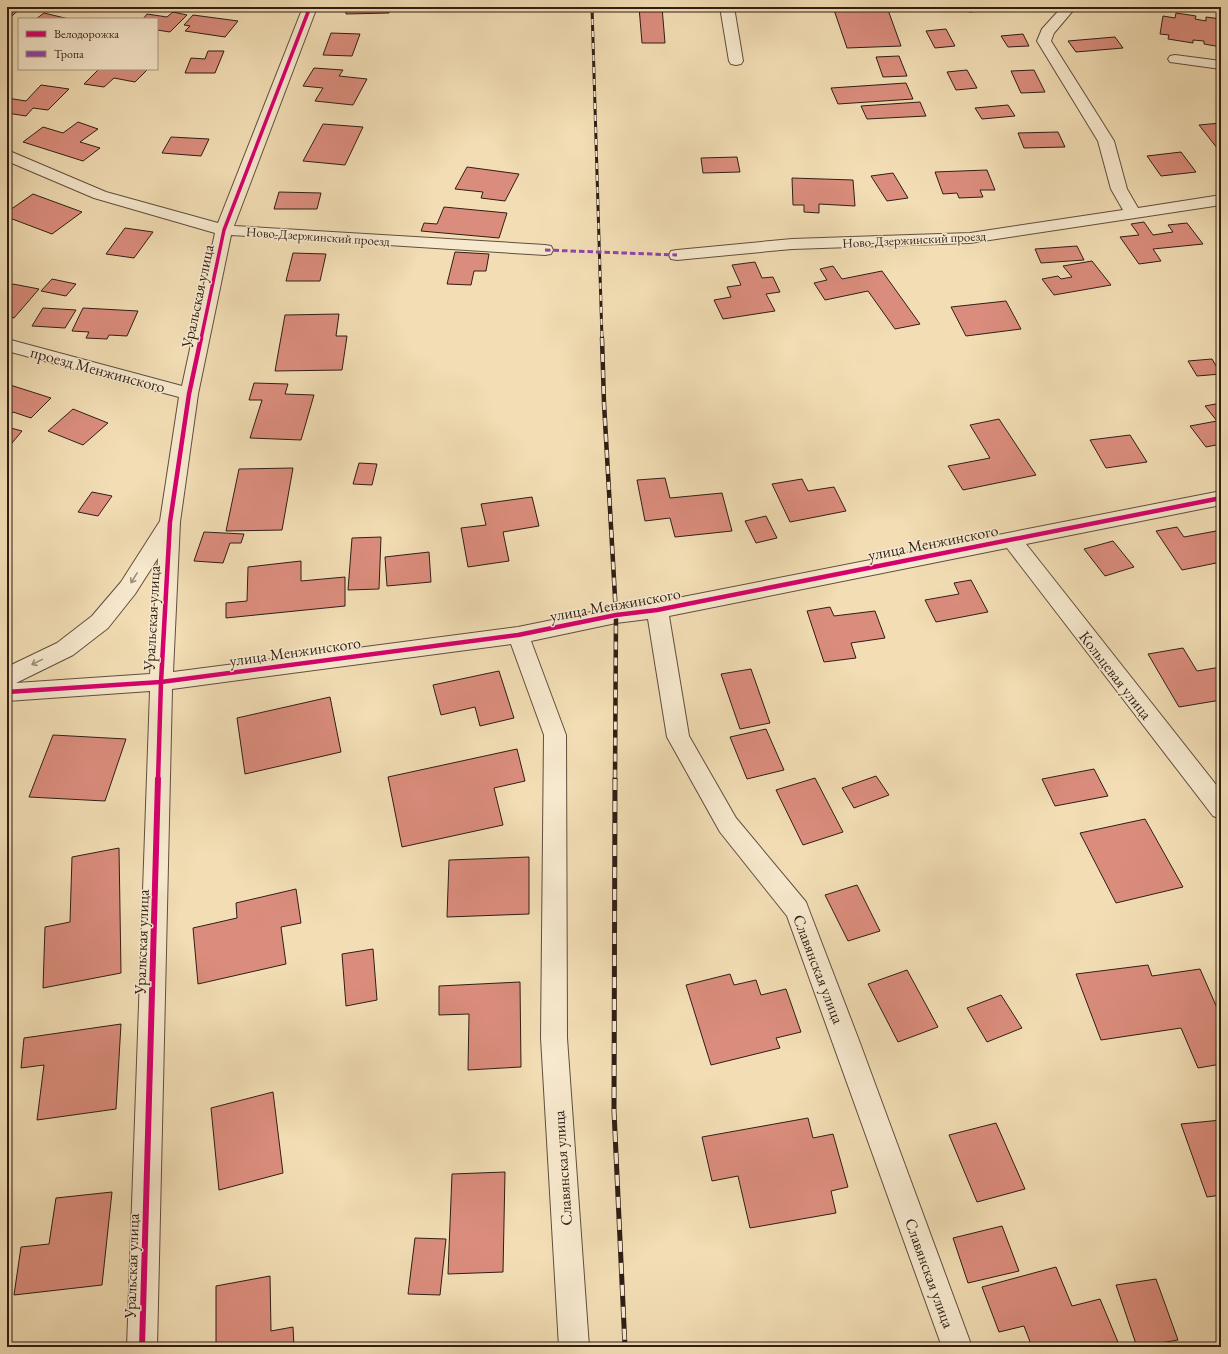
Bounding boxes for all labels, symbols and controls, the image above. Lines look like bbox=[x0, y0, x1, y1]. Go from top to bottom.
legend bbox=[18, 18, 158, 70]
text: Велодорожка bbox=[54, 26, 119, 42]
text: Тропа bbox=[54, 46, 84, 62]
street label: Ново-Дзержинский проезд bbox=[246, 223, 390, 250]
street label: Ново-Дзержинский проезд bbox=[842, 227, 986, 252]
street label: Уральская улица bbox=[176, 242, 219, 351]
street label: проезд Менжинского bbox=[28, 341, 168, 398]
street label: улица Менжинского bbox=[866, 520, 1000, 565]
street label: Уральская улица bbox=[138, 564, 165, 672]
one-way arrow bbox=[130, 572, 138, 583]
street label: улица Менжинского bbox=[548, 583, 682, 626]
street label: Кольцевая улица bbox=[1074, 627, 1157, 724]
street label: улица Менжинского bbox=[228, 632, 362, 671]
one-way arrow bbox=[32, 659, 44, 666]
street label: Уральская улица bbox=[129, 889, 154, 996]
street label: Славянская улица bbox=[788, 912, 849, 1027]
street label: Славянская улица bbox=[548, 1109, 577, 1226]
street label: Уральская улица bbox=[119, 1213, 144, 1320]
street label: Славянская улица bbox=[900, 1215, 959, 1332]

